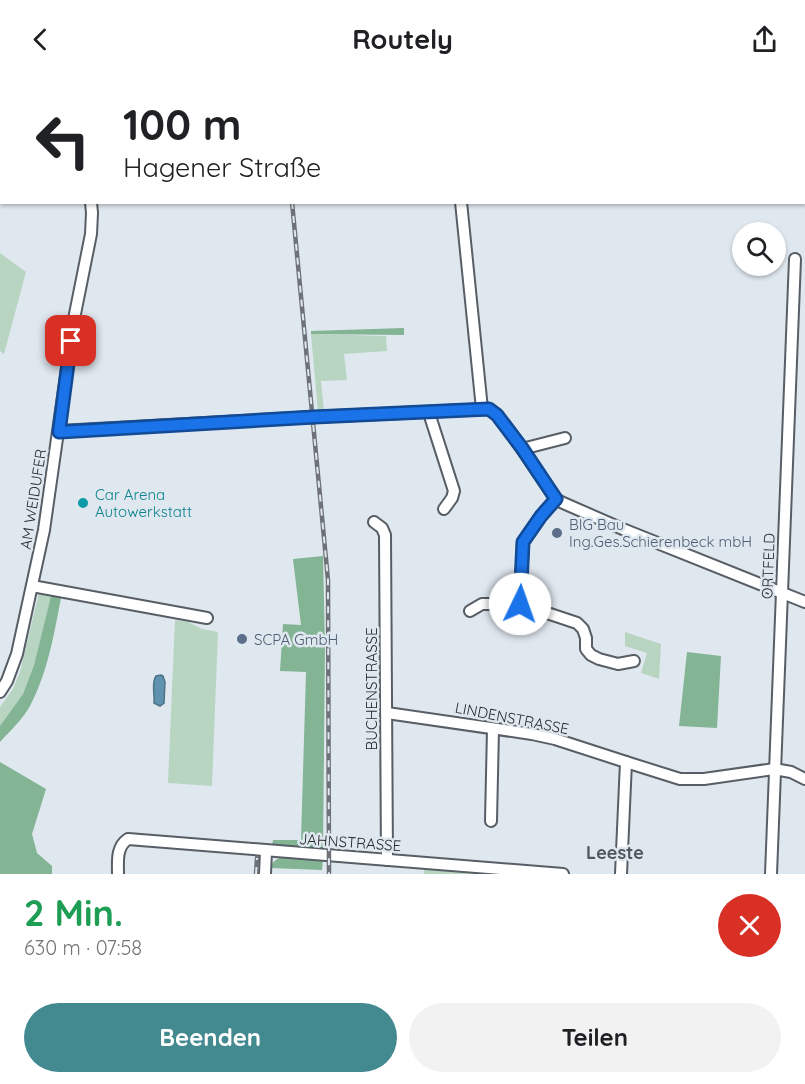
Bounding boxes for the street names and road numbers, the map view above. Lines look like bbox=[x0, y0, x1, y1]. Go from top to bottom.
street label: AM WEIDUFER bbox=[16, 447, 50, 551]
street label: ORTFELD bbox=[757, 532, 779, 599]
street label: BUCHENSTRASSE bbox=[362, 627, 381, 751]
street label: LINDENSTRASSE bbox=[453, 698, 571, 738]
street label: JAHNSTRASSE bbox=[298, 829, 402, 855]

